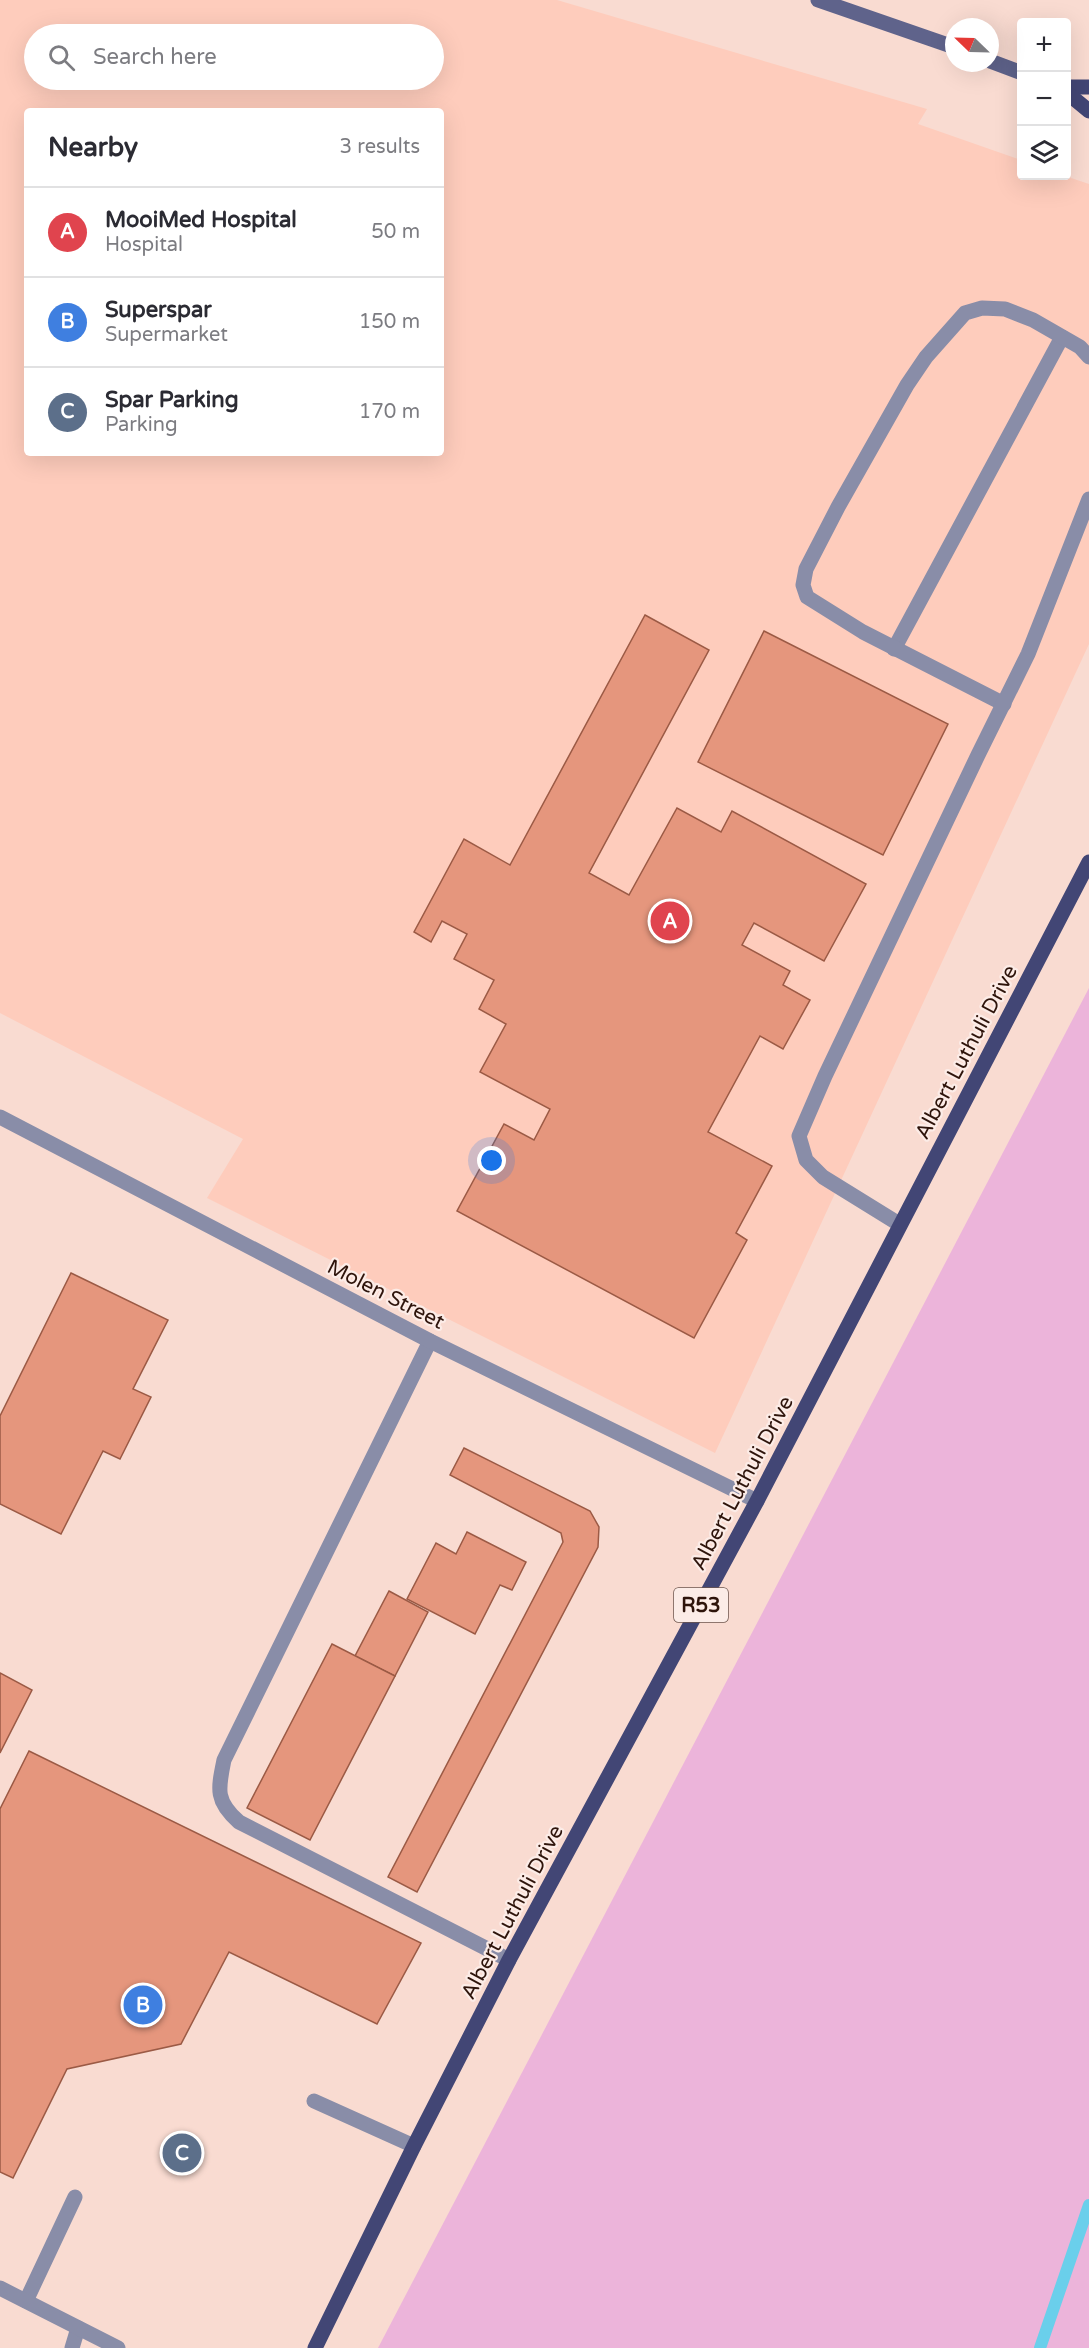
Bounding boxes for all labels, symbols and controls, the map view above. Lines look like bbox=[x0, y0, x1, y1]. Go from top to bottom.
north arrow bbox=[945, 18, 999, 72]
map controls bbox=[1017, 18, 1071, 180]
button: + bbox=[1017, 18, 1071, 72]
search box bbox=[24, 24, 444, 90]
icon: search bbox=[45, 41, 78, 74]
text: Search here bbox=[93, 44, 217, 70]
button: − bbox=[1017, 72, 1071, 126]
button: layers bbox=[1017, 126, 1071, 180]
text: Nearby bbox=[48, 132, 138, 163]
text: 3 results bbox=[340, 135, 420, 159]
text: MooiMed Hospital bbox=[105, 207, 297, 233]
text: A bbox=[60, 220, 75, 244]
text: 50 m bbox=[371, 220, 420, 244]
text: Hospital bbox=[105, 233, 183, 257]
text: Superspar bbox=[105, 297, 212, 323]
text: B bbox=[61, 310, 74, 334]
text: 150 m bbox=[359, 310, 420, 334]
text: Supermarket bbox=[105, 323, 228, 347]
text: Spar Parking bbox=[105, 387, 239, 413]
text: C bbox=[61, 400, 74, 424]
text: 170 m bbox=[359, 400, 420, 424]
text: Parking bbox=[105, 413, 178, 437]
pin: A bbox=[650, 898, 690, 944]
street label: Albert Luthuli Drive bbox=[910, 961, 1023, 1144]
your location bbox=[477, 1146, 506, 1175]
street label: Molen Street bbox=[323, 1254, 449, 1335]
street label: Albert Luthuli Drive bbox=[686, 1392, 799, 1575]
road number: R53 bbox=[674, 1588, 728, 1622]
street label: Albert Luthuli Drive bbox=[456, 1821, 569, 2004]
pin: B bbox=[124, 1982, 162, 2028]
pin: C bbox=[162, 2130, 201, 2176]

